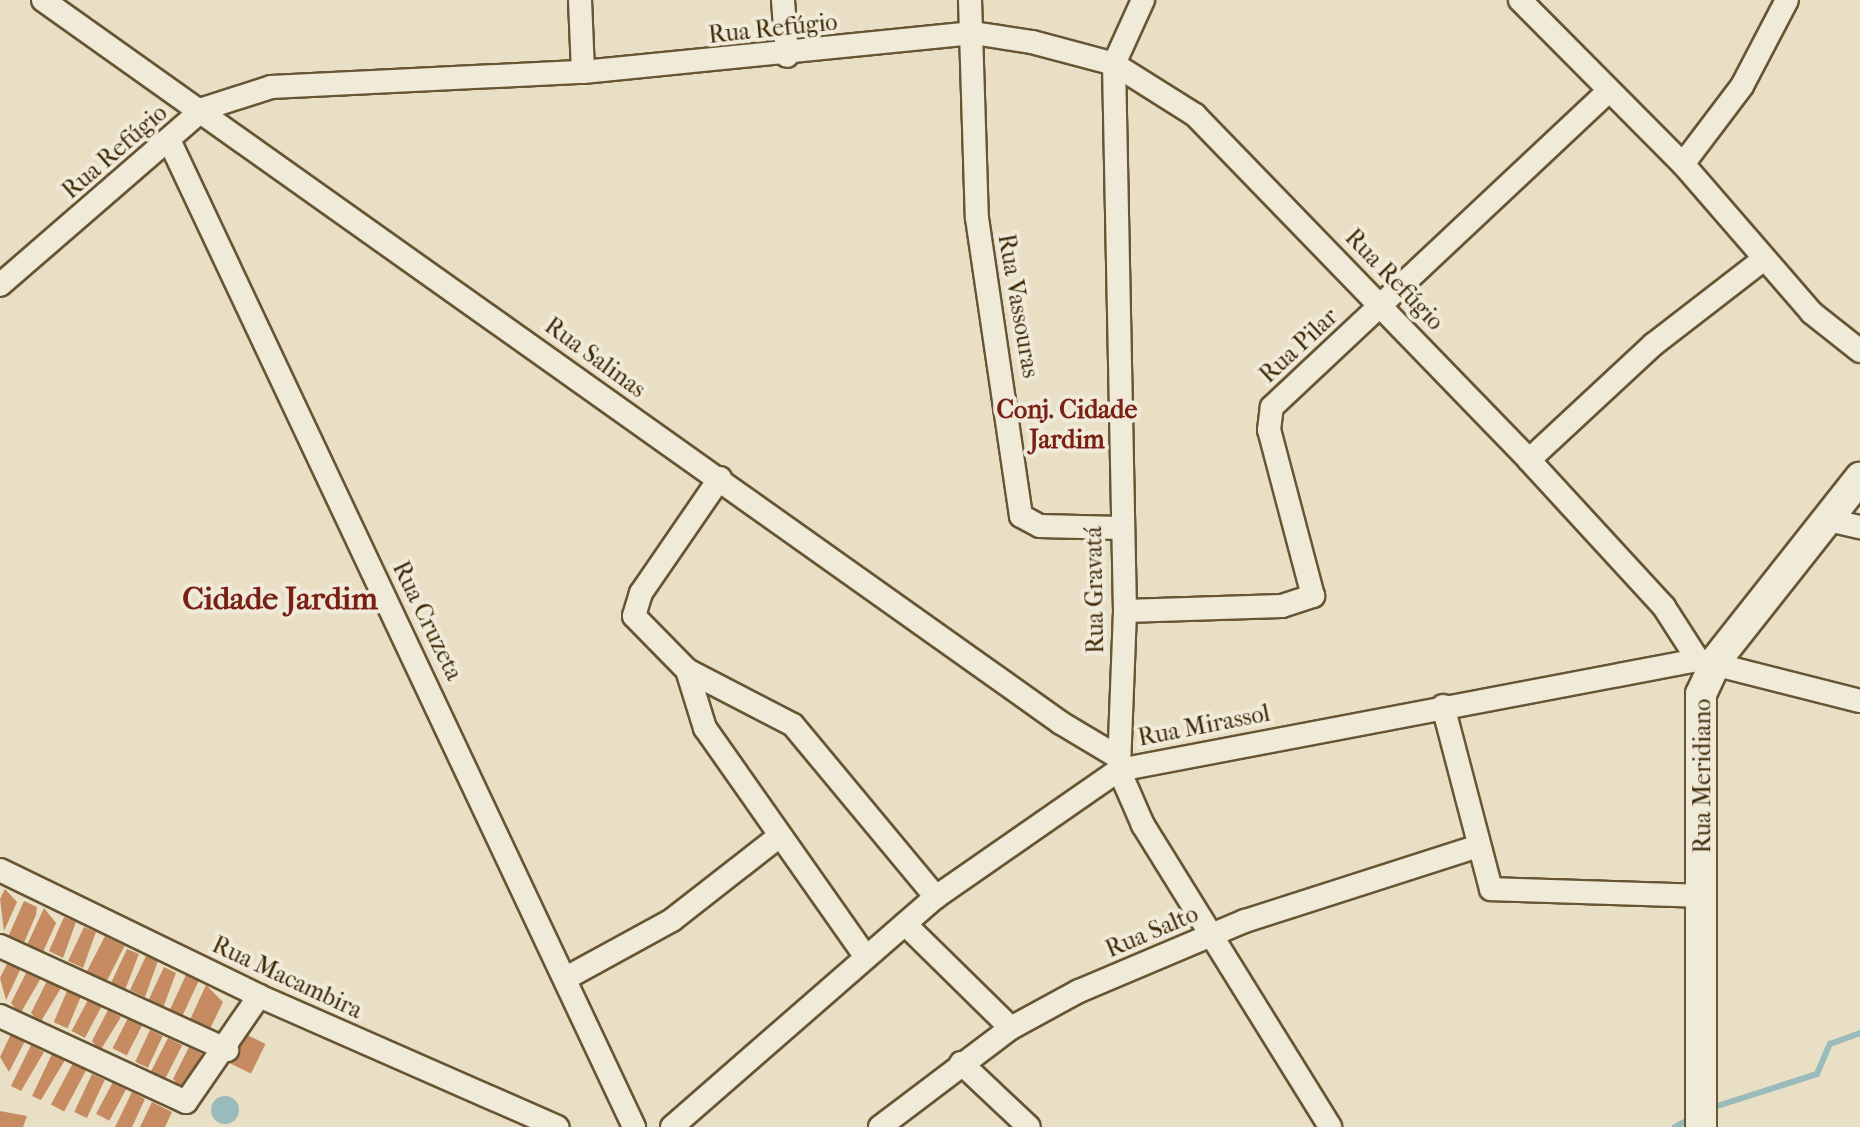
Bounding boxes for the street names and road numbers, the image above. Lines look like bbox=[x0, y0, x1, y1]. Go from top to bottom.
street label: Rua Refúgio bbox=[707, 8, 839, 50]
street label: Rua Refúgio bbox=[57, 99, 173, 205]
street label: Rua Refúgio bbox=[1339, 223, 1449, 337]
street label: Rua Vassouras bbox=[991, 232, 1045, 380]
street label: Rua Pilar bbox=[1254, 303, 1344, 389]
street label: Rua Salinas bbox=[539, 312, 651, 404]
street label: Rua Gravatá bbox=[1079, 526, 1111, 654]
street label: Rua Cruzeta bbox=[386, 557, 468, 685]
street label: Rua Mirassol bbox=[1136, 699, 1272, 753]
street label: Rua Meridiano bbox=[1689, 699, 1717, 853]
street label: Rua Salto bbox=[1101, 900, 1203, 964]
street label: Rua Macambira bbox=[207, 931, 367, 1025]

